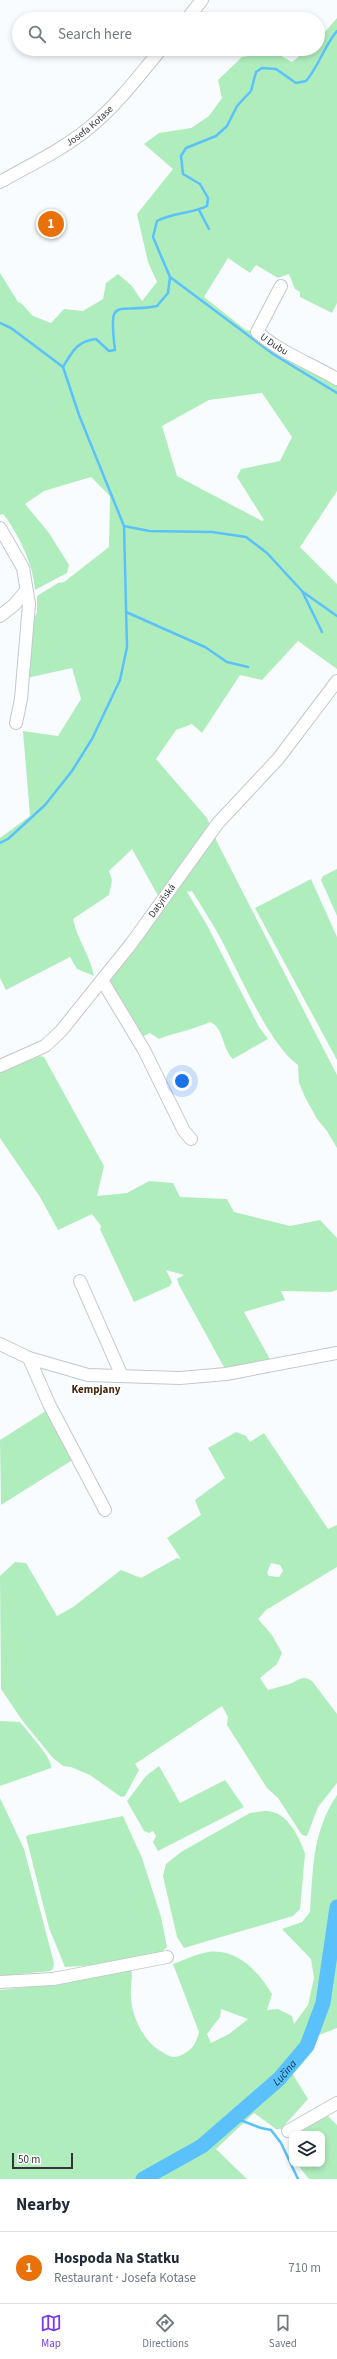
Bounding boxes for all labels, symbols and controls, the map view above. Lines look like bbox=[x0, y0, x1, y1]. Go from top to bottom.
search box bbox=[12, 12, 325, 56]
icon: search bbox=[26, 23, 48, 45]
text: Search here bbox=[58, 24, 132, 45]
street label: Josefa Kotase bbox=[63, 102, 116, 150]
pin: 1 bbox=[38, 209, 64, 239]
street label: U Dubu bbox=[257, 330, 291, 359]
street label: Datyňská bbox=[145, 881, 179, 921]
your location bbox=[172, 1071, 192, 1091]
district label: Kempjany bbox=[72, 1382, 121, 1397]
water label: Lučina bbox=[269, 2056, 300, 2089]
map controls bbox=[289, 2131, 325, 2167]
button: layers bbox=[289, 2131, 325, 2167]
scale bar bbox=[12, 2151, 73, 2170]
text: 50 m bbox=[18, 2152, 40, 2167]
text: Nearby bbox=[16, 2193, 70, 2217]
text: Hospoda Na Statku bbox=[54, 2248, 180, 2269]
text: 1 bbox=[26, 2259, 32, 2277]
text: 710 m bbox=[288, 2259, 321, 2277]
text: Restaurant · Josefa Kotase bbox=[54, 2269, 196, 2287]
tab: Map bbox=[40, 2312, 62, 2351]
tab: Directions bbox=[142, 2312, 189, 2351]
tab: Saved bbox=[269, 2312, 297, 2351]

